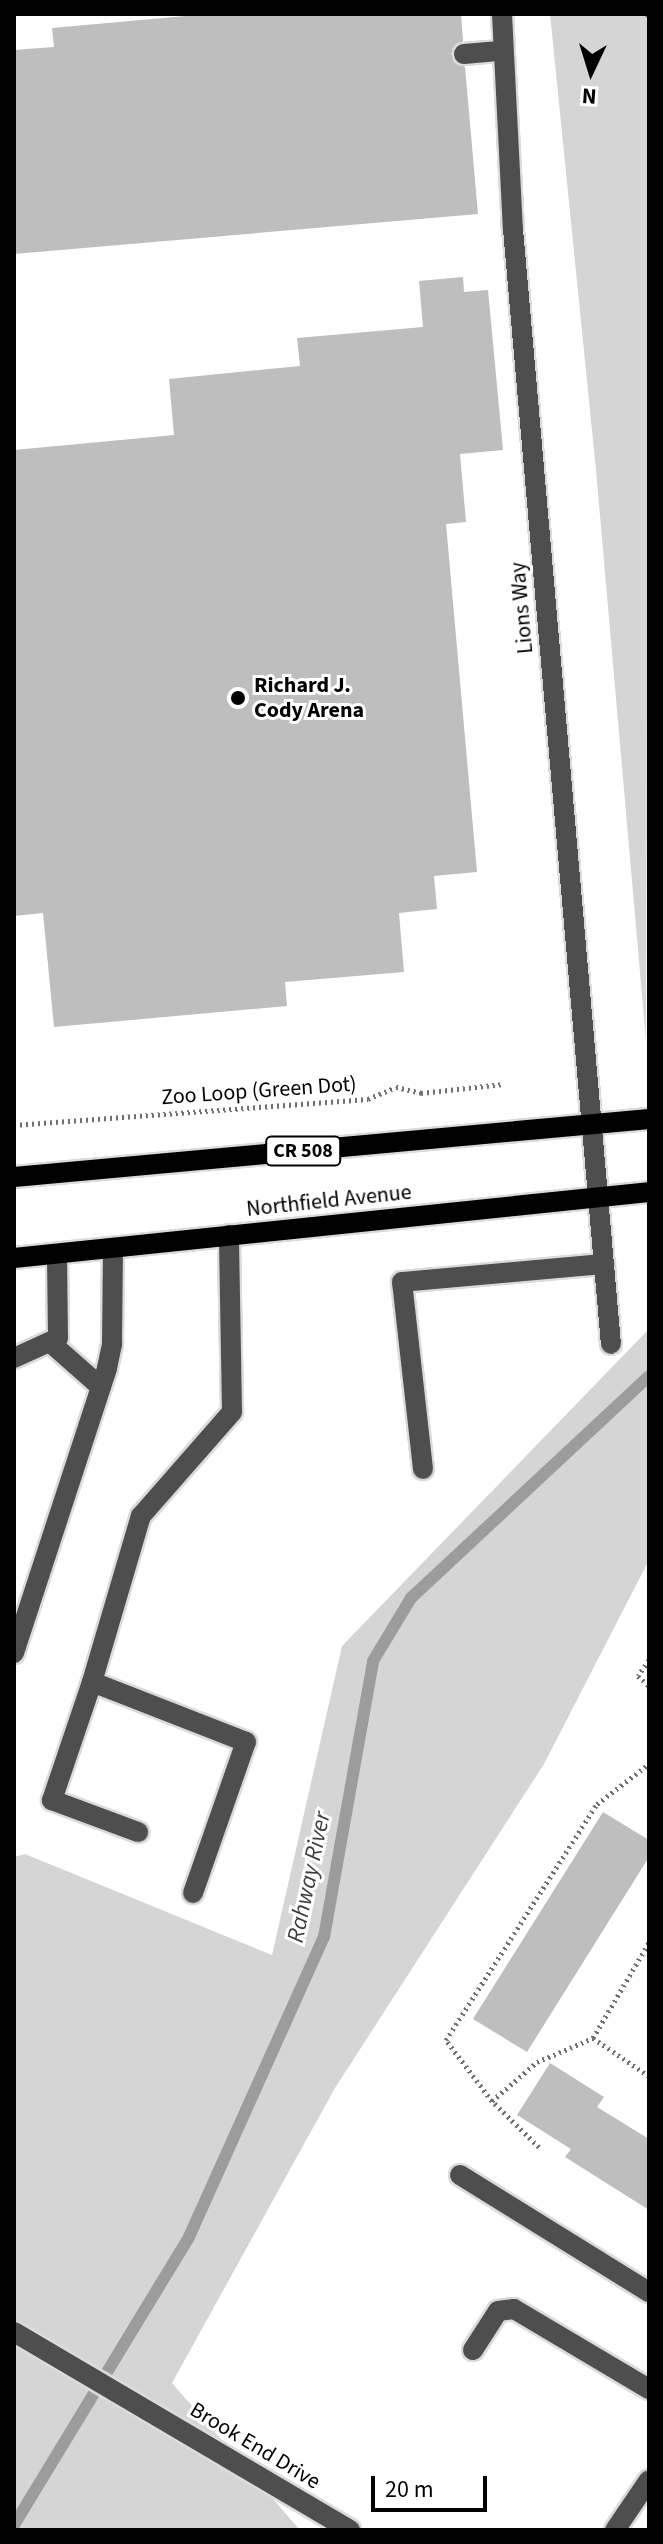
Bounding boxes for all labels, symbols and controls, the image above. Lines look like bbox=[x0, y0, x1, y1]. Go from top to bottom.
north arrow bbox=[551, 32, 631, 112]
text: N bbox=[581, 79, 598, 112]
street label: Lions Way bbox=[505, 561, 539, 655]
place label: Richard J. Cody Arena bbox=[254, 672, 364, 724]
marker: Richard J. Cody Arena bbox=[229, 689, 247, 707]
street label: Zoo Loop (Green Dot) bbox=[161, 1071, 357, 1111]
road number: CR 508 bbox=[265, 1135, 341, 1167]
street label: Northfield Avenue bbox=[245, 1179, 413, 1223]
water label: Rahway River bbox=[281, 1809, 337, 1945]
street label: Brook End Drive bbox=[185, 2397, 325, 2495]
scale bar bbox=[375, 2460, 491, 2510]
text: 20 m bbox=[385, 2472, 434, 2507]

